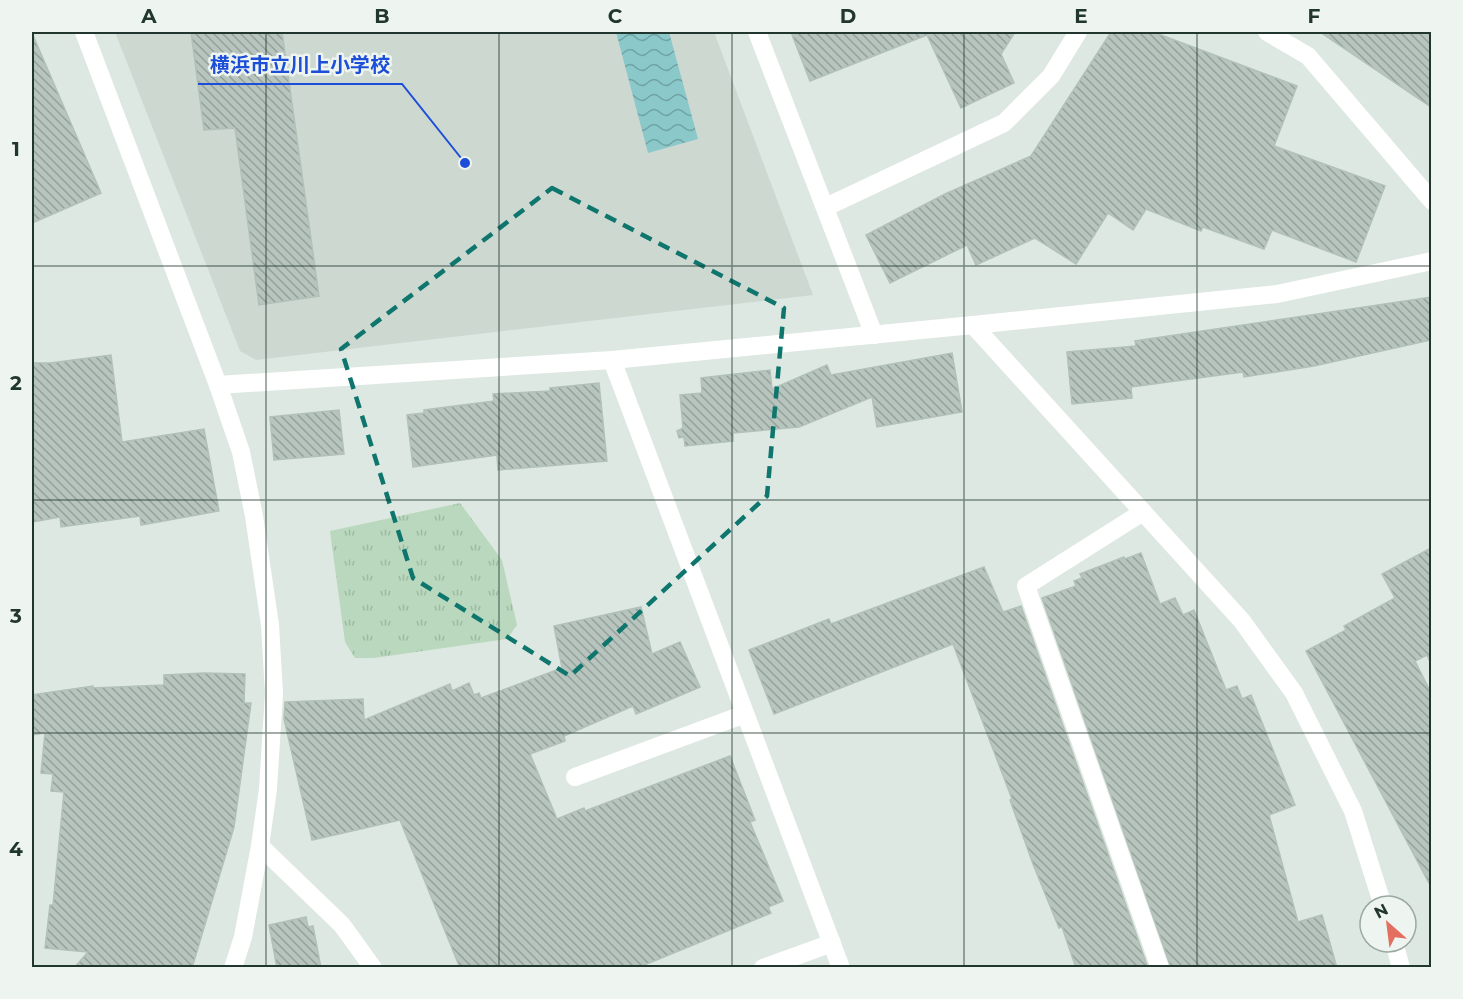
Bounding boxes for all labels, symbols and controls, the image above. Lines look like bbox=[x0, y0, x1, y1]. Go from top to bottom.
text: A bbox=[140, 4, 157, 28]
text: B bbox=[374, 4, 390, 28]
text: C bbox=[608, 4, 623, 28]
text: D bbox=[840, 4, 856, 28]
text: E bbox=[1074, 4, 1088, 28]
text: F bbox=[1308, 4, 1321, 28]
callout: 横浜市立川上小学校 bbox=[198, 46, 402, 84]
text: 横浜市立川上小学校 bbox=[210, 53, 390, 77]
text: 1 bbox=[12, 137, 20, 161]
text: 2 bbox=[10, 371, 22, 395]
text: 3 bbox=[9, 604, 22, 628]
text: 4 bbox=[9, 837, 23, 861]
north arrow bbox=[1358, 894, 1418, 954]
text: N bbox=[1371, 900, 1391, 923]

